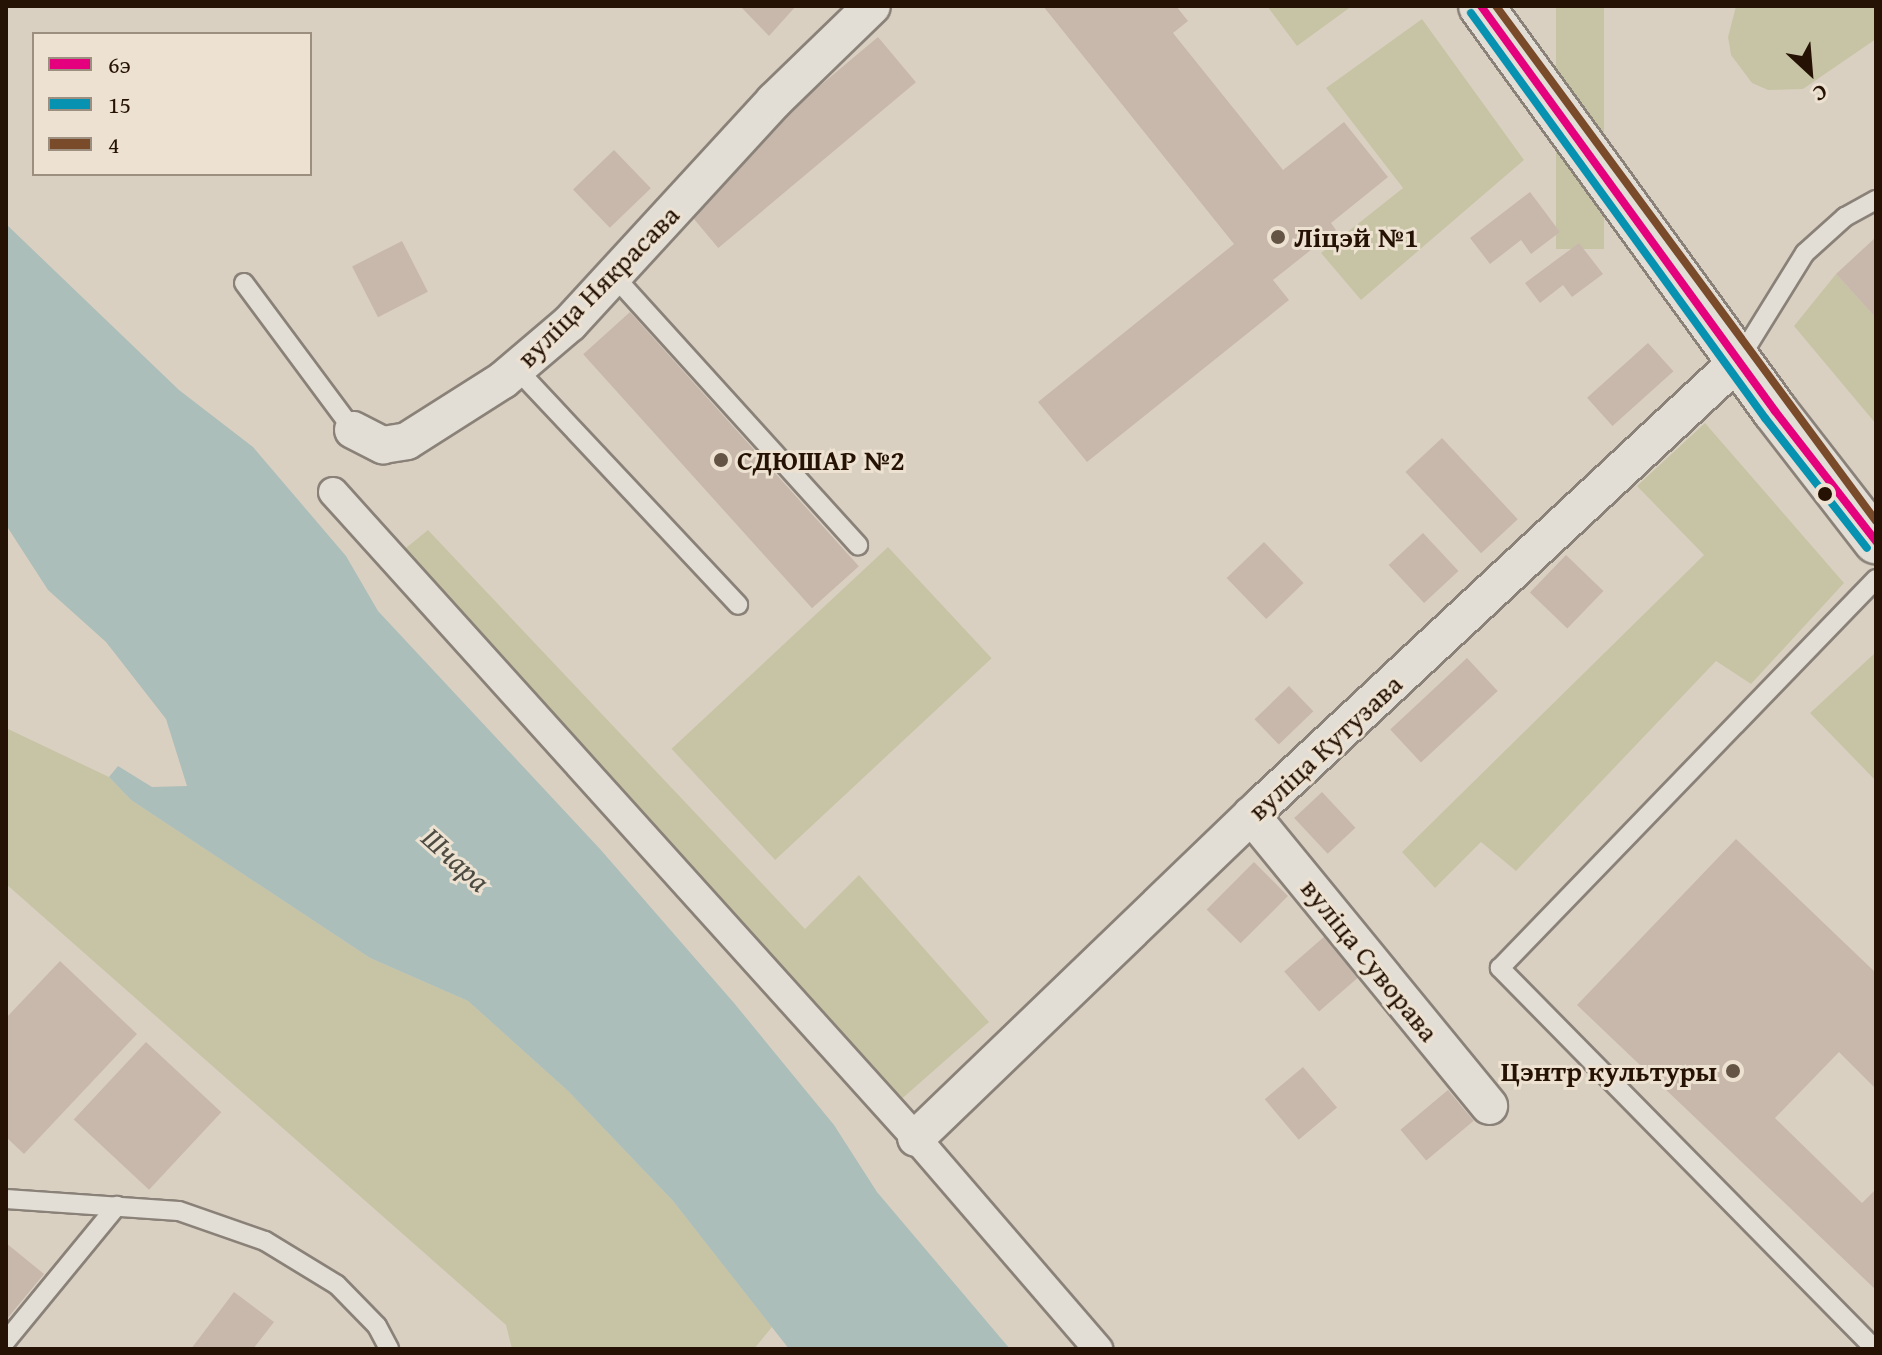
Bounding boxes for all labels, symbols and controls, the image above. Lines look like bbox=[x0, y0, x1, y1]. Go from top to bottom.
legend bbox=[32, 32, 312, 176]
north arrow bbox=[1770, 32, 1850, 112]
text: 6э bbox=[108, 47, 131, 82]
text: С bbox=[1808, 76, 1833, 111]
text: 15 bbox=[108, 87, 131, 122]
text: 4 bbox=[108, 127, 120, 162]
street label: вуліца Някрасава bbox=[510, 198, 686, 374]
place label: Ліцэй №1 bbox=[1294, 220, 1419, 254]
marker: Ліцэй №1 bbox=[1269, 228, 1287, 246]
place label: СДЮШАР №2 bbox=[737, 443, 905, 477]
marker: СДЮШАР №2 bbox=[712, 451, 730, 469]
unlabelled marker bbox=[1817, 486, 1833, 502]
street label: вуліца Кутузава bbox=[1241, 667, 1409, 827]
water label: Шчара bbox=[415, 819, 497, 899]
street label: вуліца Суворава bbox=[1294, 872, 1446, 1048]
place label: Цэнтр культуры bbox=[1501, 1054, 1717, 1088]
marker: Цэнтр культуры bbox=[1724, 1062, 1742, 1080]

